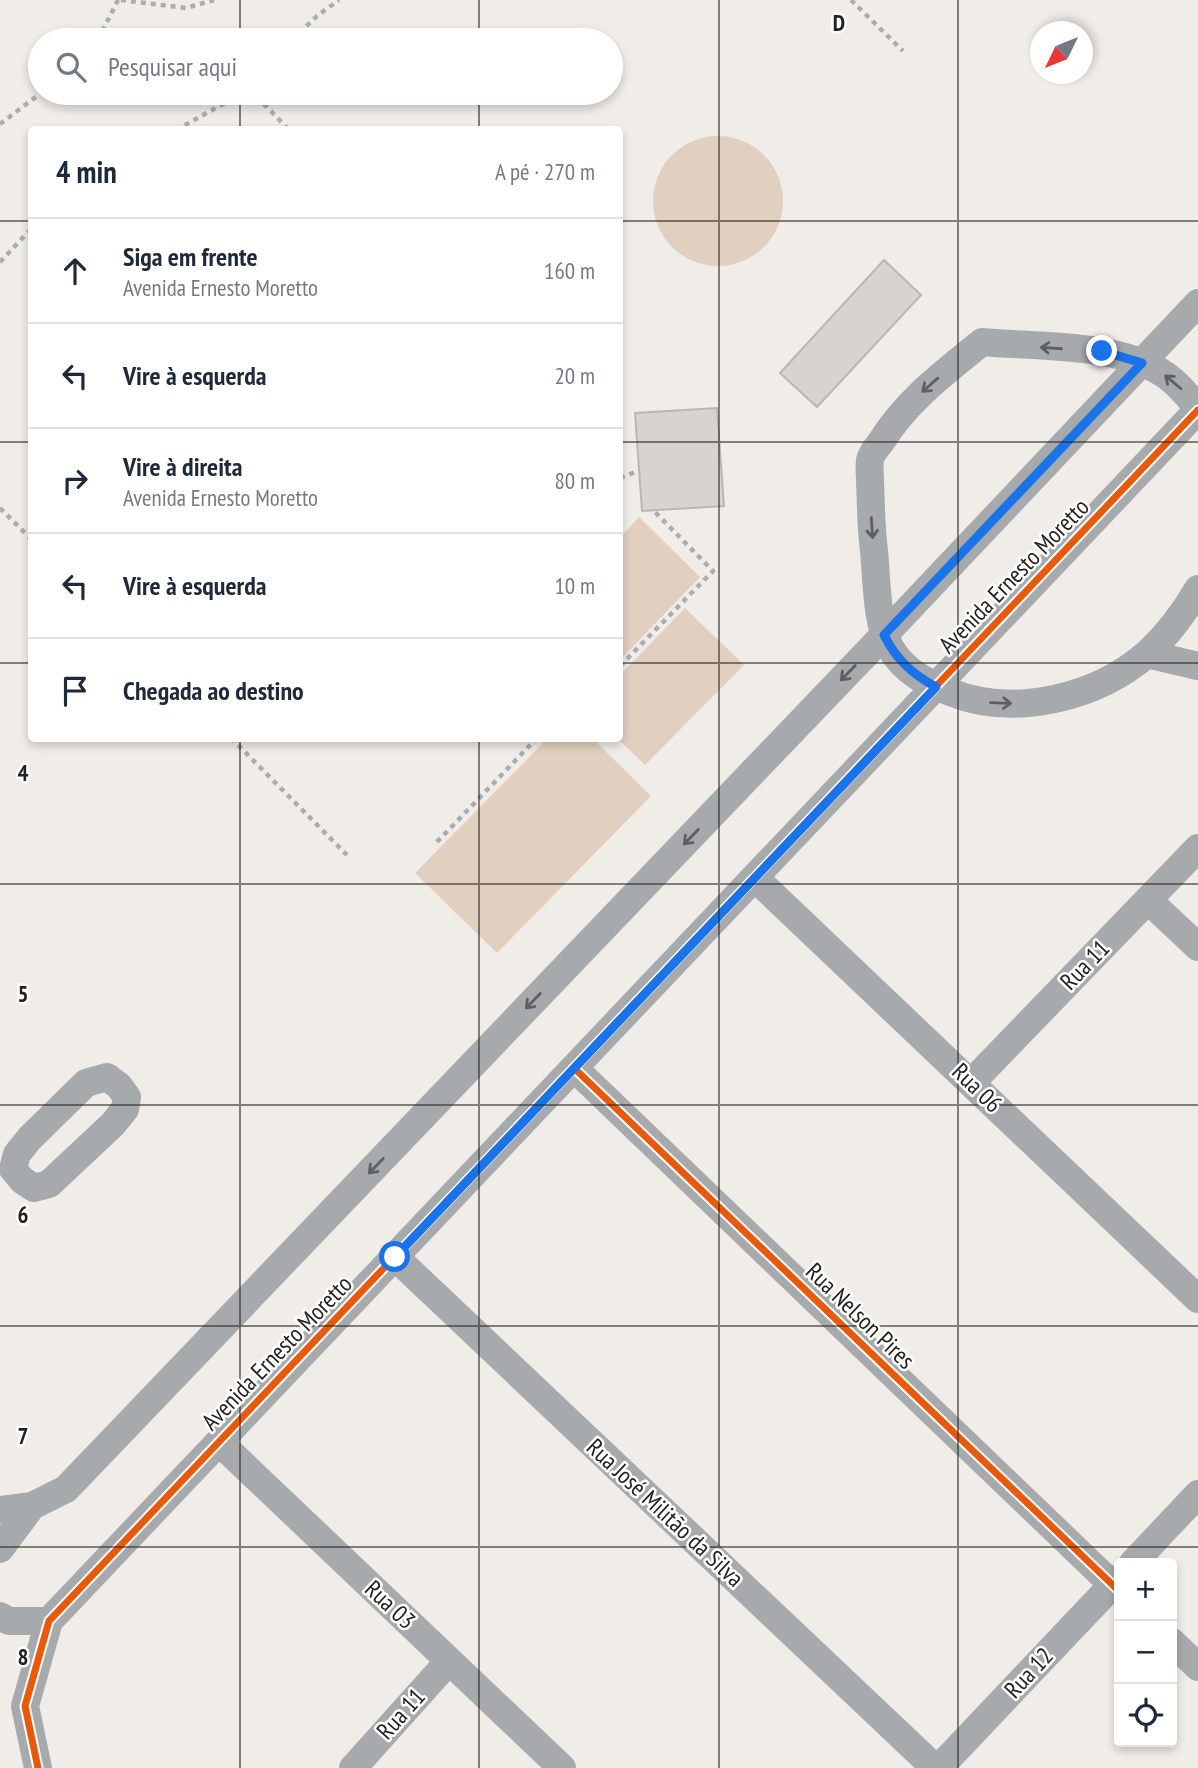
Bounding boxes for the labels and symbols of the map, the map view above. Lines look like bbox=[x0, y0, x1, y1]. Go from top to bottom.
text: D bbox=[833, 8, 845, 37]
north arrow bbox=[1030, 21, 1093, 84]
route end bbox=[1086, 335, 1117, 366]
one-way arrow bbox=[1040, 341, 1063, 354]
one-way arrow bbox=[1165, 374, 1183, 390]
one-way arrow bbox=[921, 377, 939, 393]
street label: Avenida Ernesto Moretto bbox=[932, 492, 1095, 660]
one-way arrow bbox=[866, 516, 879, 539]
one-way arrow bbox=[839, 664, 856, 681]
one-way arrow bbox=[989, 696, 1012, 710]
text: 4 bbox=[18, 758, 29, 787]
one-way arrow bbox=[682, 828, 699, 845]
street label: Rua 11 bbox=[1053, 933, 1116, 996]
text: 5 bbox=[18, 979, 29, 1008]
one-way arrow bbox=[525, 992, 542, 1009]
street label: Rua 06 bbox=[946, 1056, 1009, 1119]
one-way arrow bbox=[368, 1157, 384, 1175]
text: 6 bbox=[18, 1200, 29, 1229]
route start bbox=[379, 1241, 410, 1272]
street label: Rua Nelson Pires bbox=[799, 1256, 921, 1375]
street label: Avenida Ernesto Moretto bbox=[195, 1269, 358, 1437]
text: 7 bbox=[18, 1421, 29, 1450]
street label: Rua José Militão da Silva bbox=[580, 1432, 750, 1594]
street label: Rua 03 bbox=[358, 1573, 422, 1636]
street label: Rua 12 bbox=[997, 1641, 1060, 1705]
text: 8 bbox=[18, 1642, 29, 1671]
street label: Rua 11 bbox=[370, 1682, 432, 1746]

